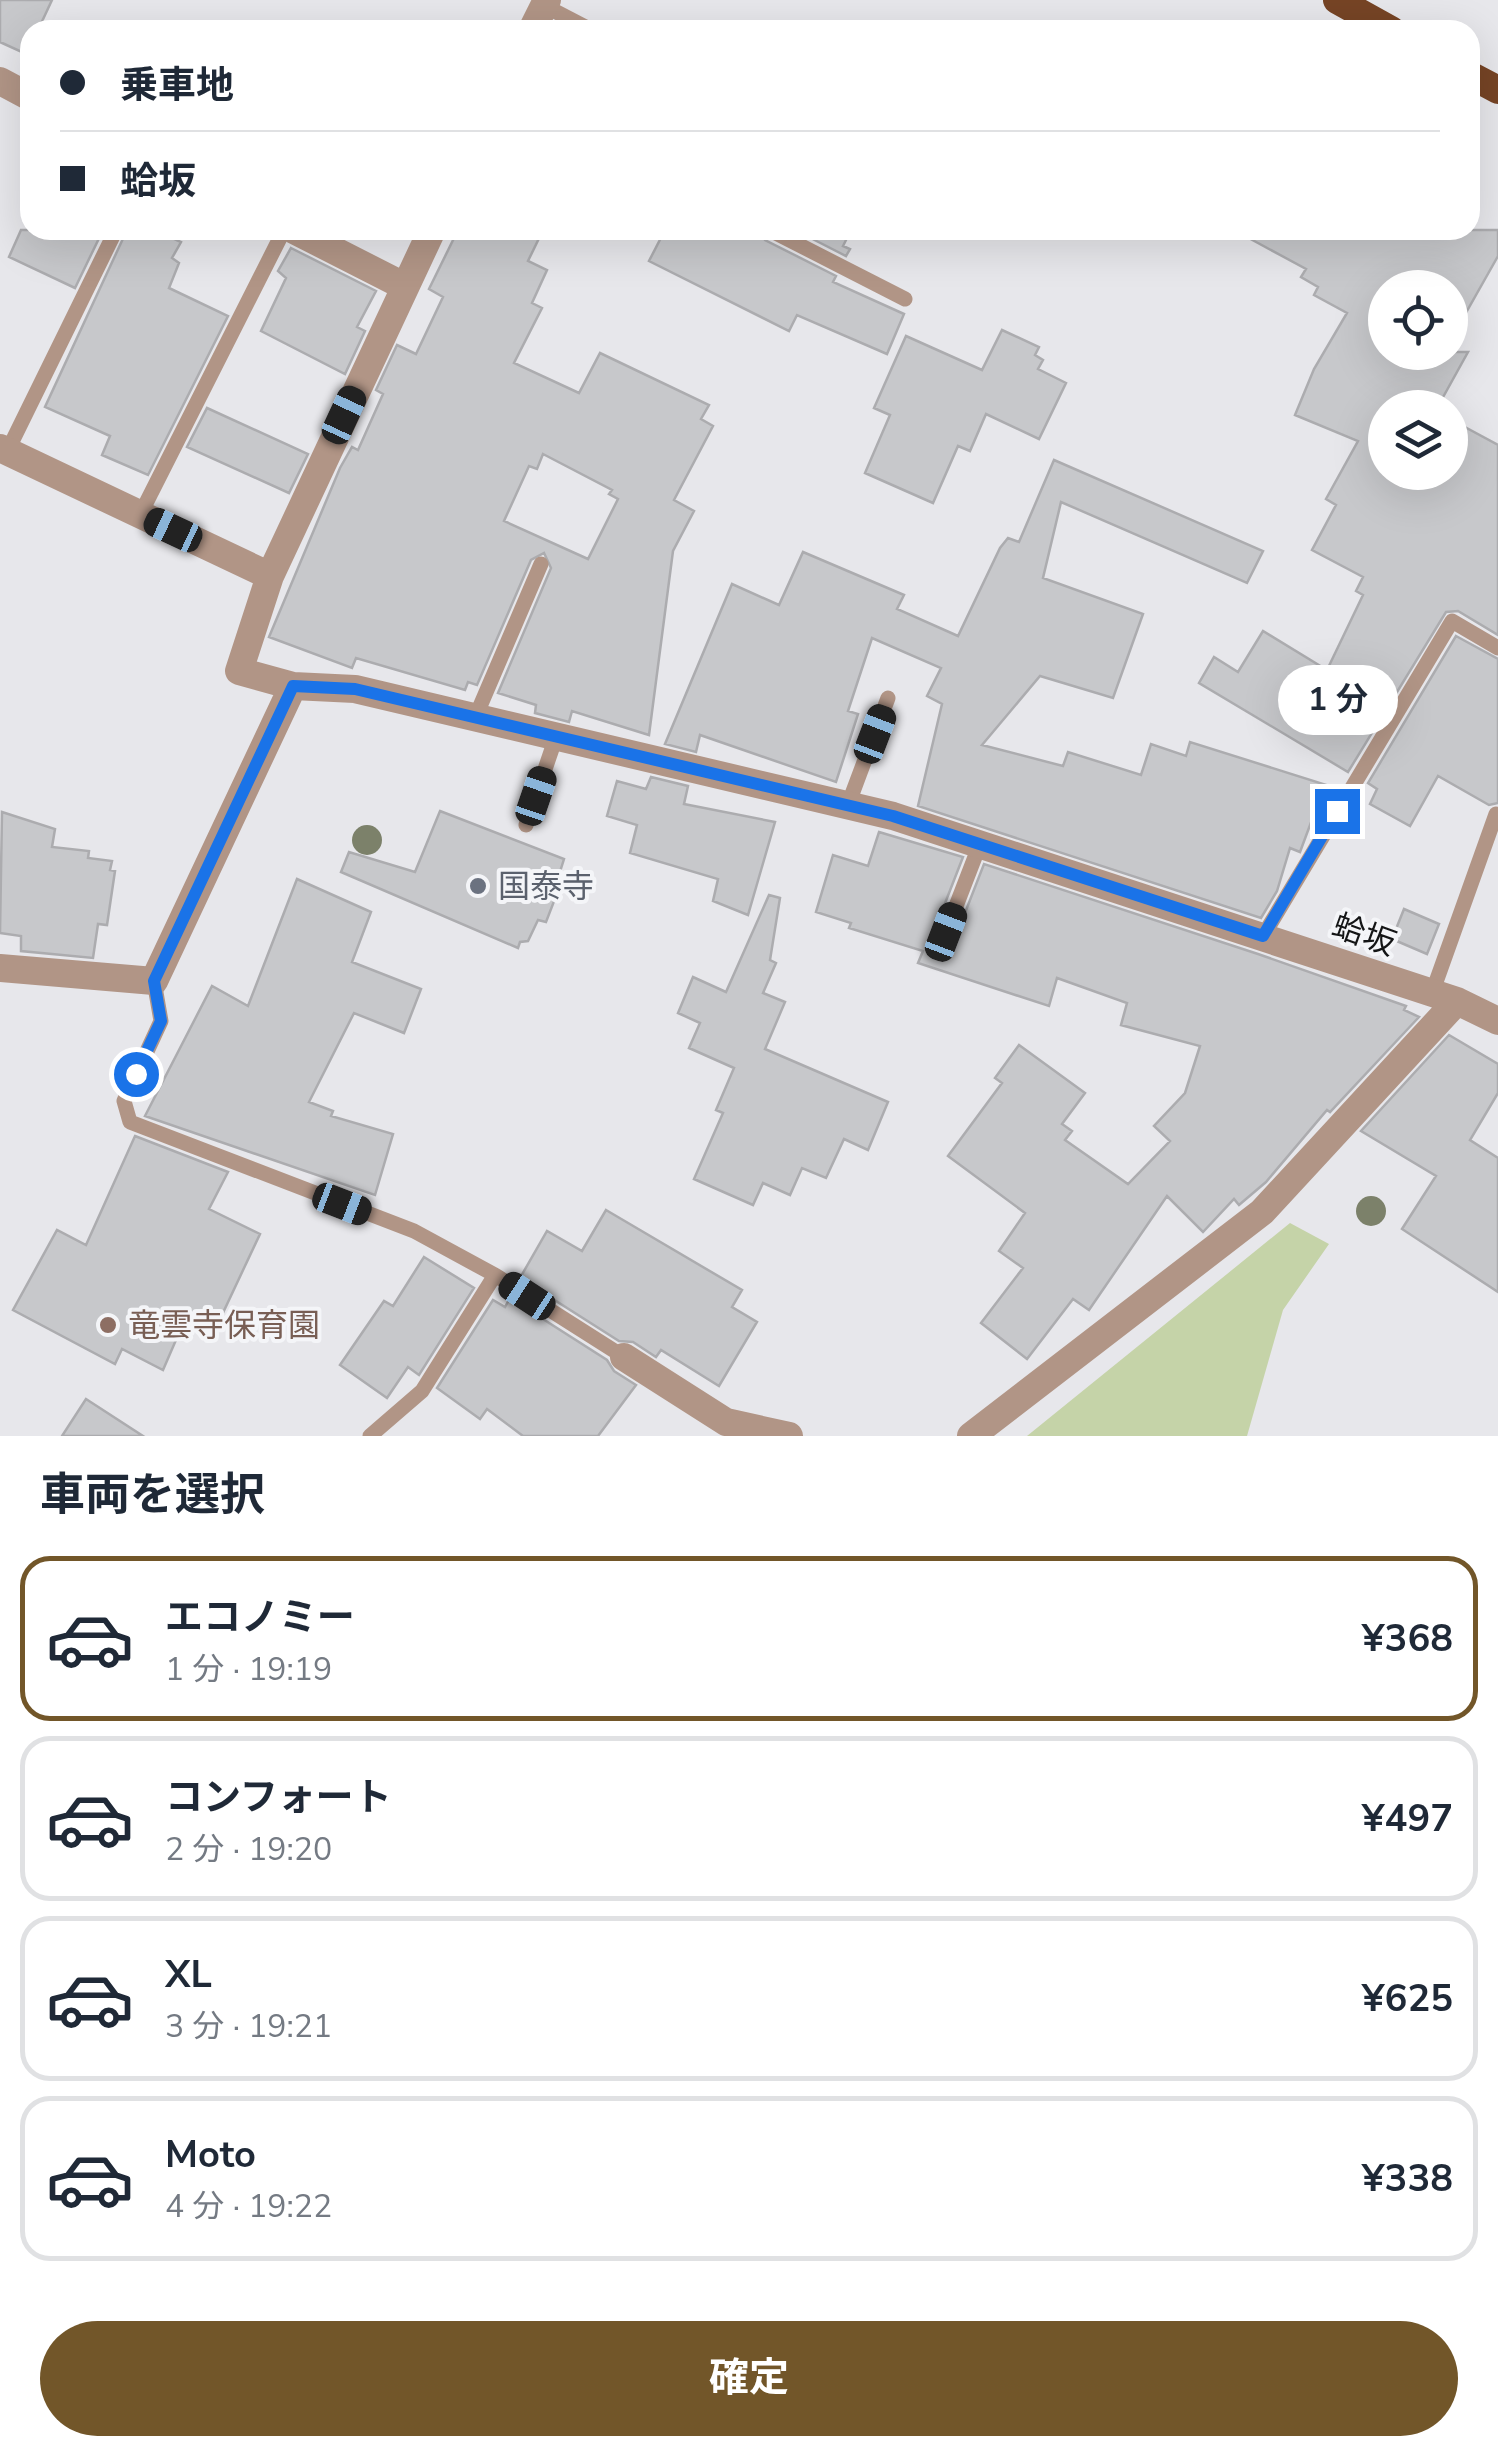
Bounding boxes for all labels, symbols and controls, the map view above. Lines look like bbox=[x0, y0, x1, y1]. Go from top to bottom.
text: 乗車地 bbox=[120, 60, 234, 111]
text: 蛤坂 bbox=[120, 156, 196, 207]
map controls bbox=[1368, 270, 1468, 490]
button: locate bbox=[1368, 270, 1468, 370]
car bbox=[318, 381, 370, 449]
button: layers bbox=[1368, 390, 1468, 490]
car bbox=[139, 504, 207, 556]
callout: 1 分 bbox=[1277, 666, 1397, 736]
text: 1 分 bbox=[1308, 678, 1368, 721]
car bbox=[850, 701, 900, 767]
car bbox=[512, 763, 560, 829]
route end bbox=[1315, 789, 1360, 834]
place label: 国泰寺 bbox=[498, 865, 594, 908]
marker: 国泰寺 bbox=[467, 875, 489, 897]
car bbox=[921, 899, 971, 965]
street label: 蛤坂 bbox=[1327, 904, 1401, 966]
route start bbox=[114, 1052, 159, 1097]
car bbox=[309, 1179, 375, 1229]
car bbox=[494, 1267, 560, 1325]
place label: 竜雲寺保育園 bbox=[128, 1304, 320, 1347]
marker: 竜雲寺保育園 bbox=[97, 1314, 119, 1336]
text: 車両を選択 bbox=[40, 1465, 265, 1526]
text: エコノミー bbox=[165, 1592, 355, 1643]
icon: car bbox=[45, 1594, 135, 1684]
text: ¥368 bbox=[1362, 1613, 1453, 1664]
text: 1 分 · 19:19 bbox=[165, 1648, 332, 1691]
text: コンフォート bbox=[165, 1772, 392, 1823]
icon: car bbox=[45, 1774, 135, 1864]
text: ¥497 bbox=[1362, 1793, 1453, 1844]
text: 2 分 · 19:20 bbox=[165, 1828, 332, 1871]
text: XL bbox=[165, 1949, 212, 2000]
icon: car bbox=[45, 1954, 135, 2044]
text: ¥625 bbox=[1362, 1973, 1453, 2024]
text: 3 分 · 19:21 bbox=[165, 2005, 332, 2048]
text: Moto bbox=[165, 2129, 256, 2180]
icon: car bbox=[45, 2134, 135, 2224]
text: ¥338 bbox=[1362, 2153, 1453, 2204]
text: 4 分 · 19:22 bbox=[165, 2185, 332, 2228]
button: 確定 bbox=[40, 2321, 1458, 2436]

